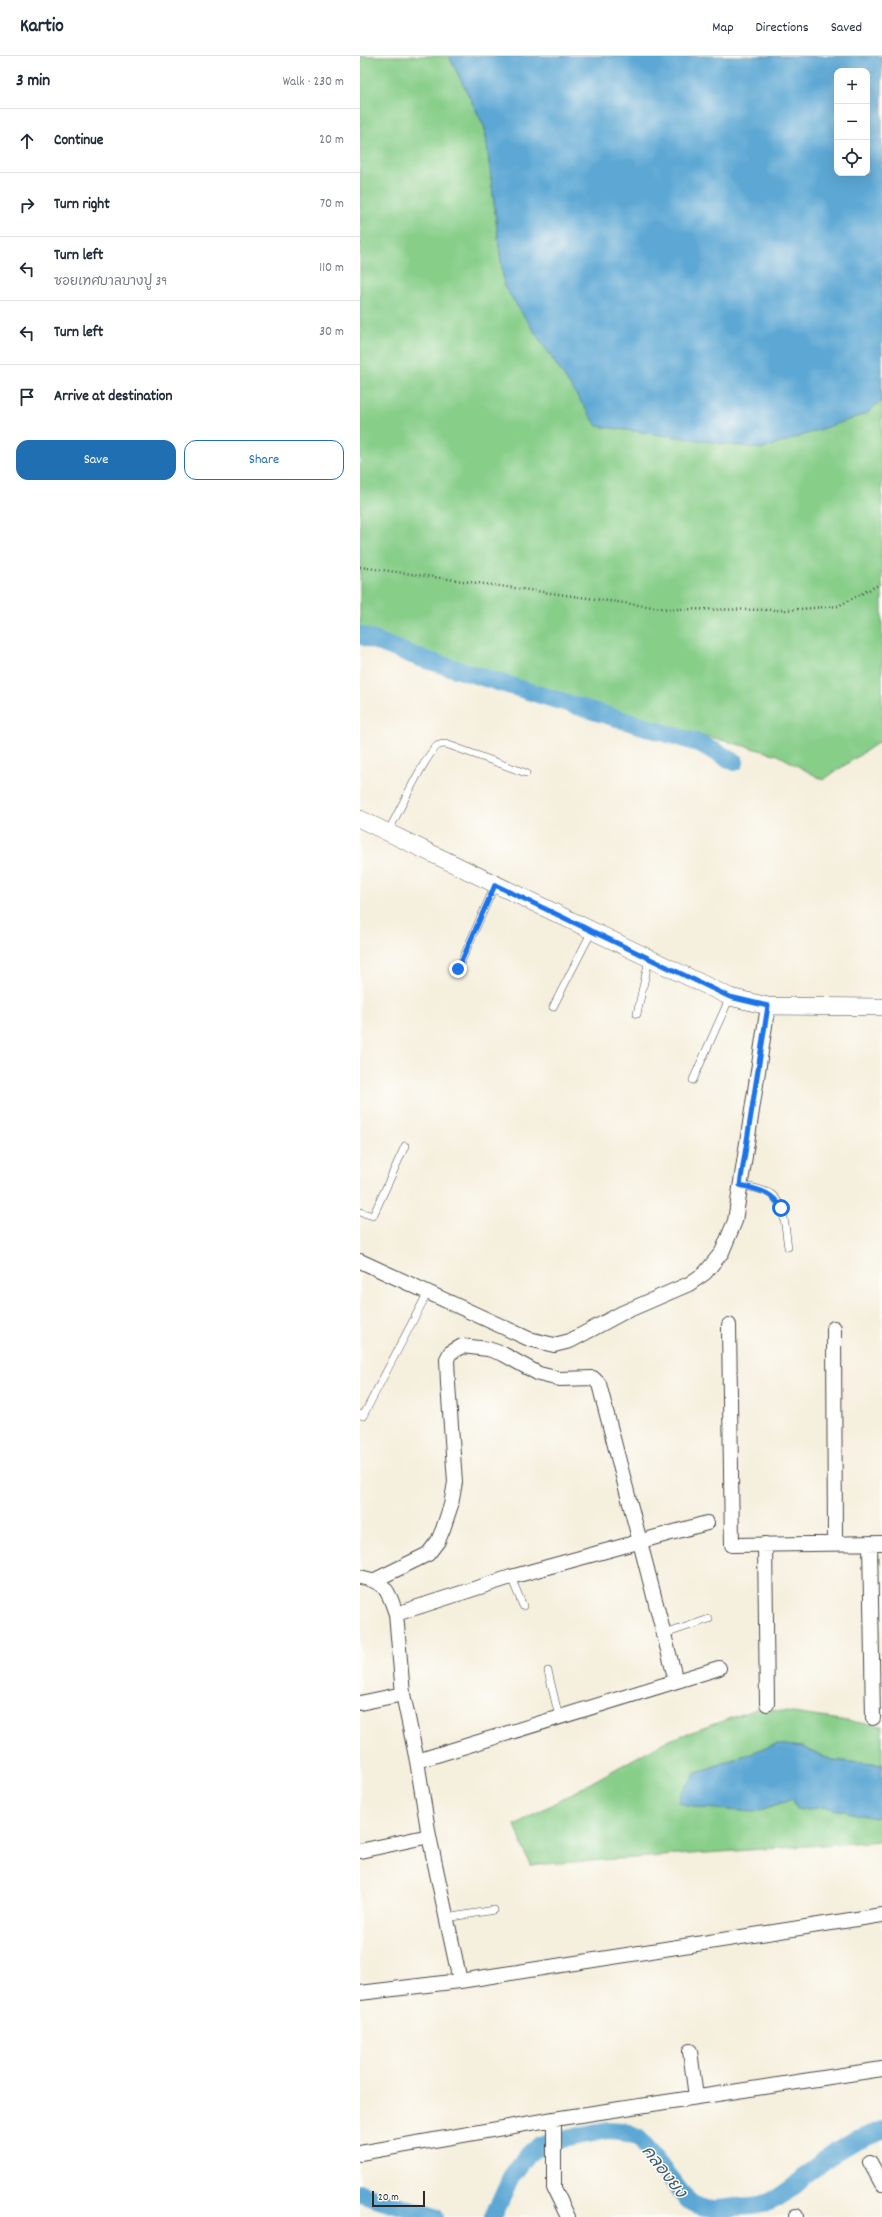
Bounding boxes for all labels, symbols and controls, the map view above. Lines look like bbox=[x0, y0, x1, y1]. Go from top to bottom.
text: Kartio bbox=[20, 14, 64, 41]
text: Map bbox=[712, 18, 734, 38]
text: Directions bbox=[756, 18, 809, 38]
text: Saved bbox=[831, 18, 862, 38]
map controls bbox=[834, 68, 870, 176]
button: + bbox=[834, 68, 870, 104]
text: 3 min bbox=[16, 70, 50, 94]
text: Walk · 230 m bbox=[283, 73, 344, 92]
button: − bbox=[834, 104, 870, 140]
icon: ahead bbox=[16, 130, 38, 152]
text: Continue bbox=[54, 130, 103, 152]
text: 20 m bbox=[319, 131, 344, 150]
button: locate bbox=[834, 140, 870, 176]
icon: right bbox=[16, 194, 38, 216]
text: Turn right bbox=[54, 194, 110, 216]
text: 70 m bbox=[320, 195, 344, 214]
text: Turn left bbox=[54, 245, 103, 267]
icon: left bbox=[16, 258, 38, 280]
text: 110 m bbox=[319, 259, 344, 278]
text: ซอยเทศบาลบางปู 39 bbox=[54, 273, 167, 292]
icon: left bbox=[16, 322, 38, 344]
text: Turn left bbox=[54, 322, 103, 344]
text: 30 m bbox=[319, 323, 344, 342]
icon: arrive bbox=[16, 386, 38, 408]
text: Arrive at destination bbox=[54, 386, 172, 408]
button: Save bbox=[16, 440, 176, 480]
button: Share bbox=[184, 440, 344, 480]
route end bbox=[449, 960, 467, 978]
route start bbox=[772, 1199, 790, 1217]
water label: คลองยง bbox=[635, 2142, 692, 2205]
scale bar bbox=[372, 2189, 425, 2208]
text: 20 m bbox=[378, 2190, 399, 2206]

